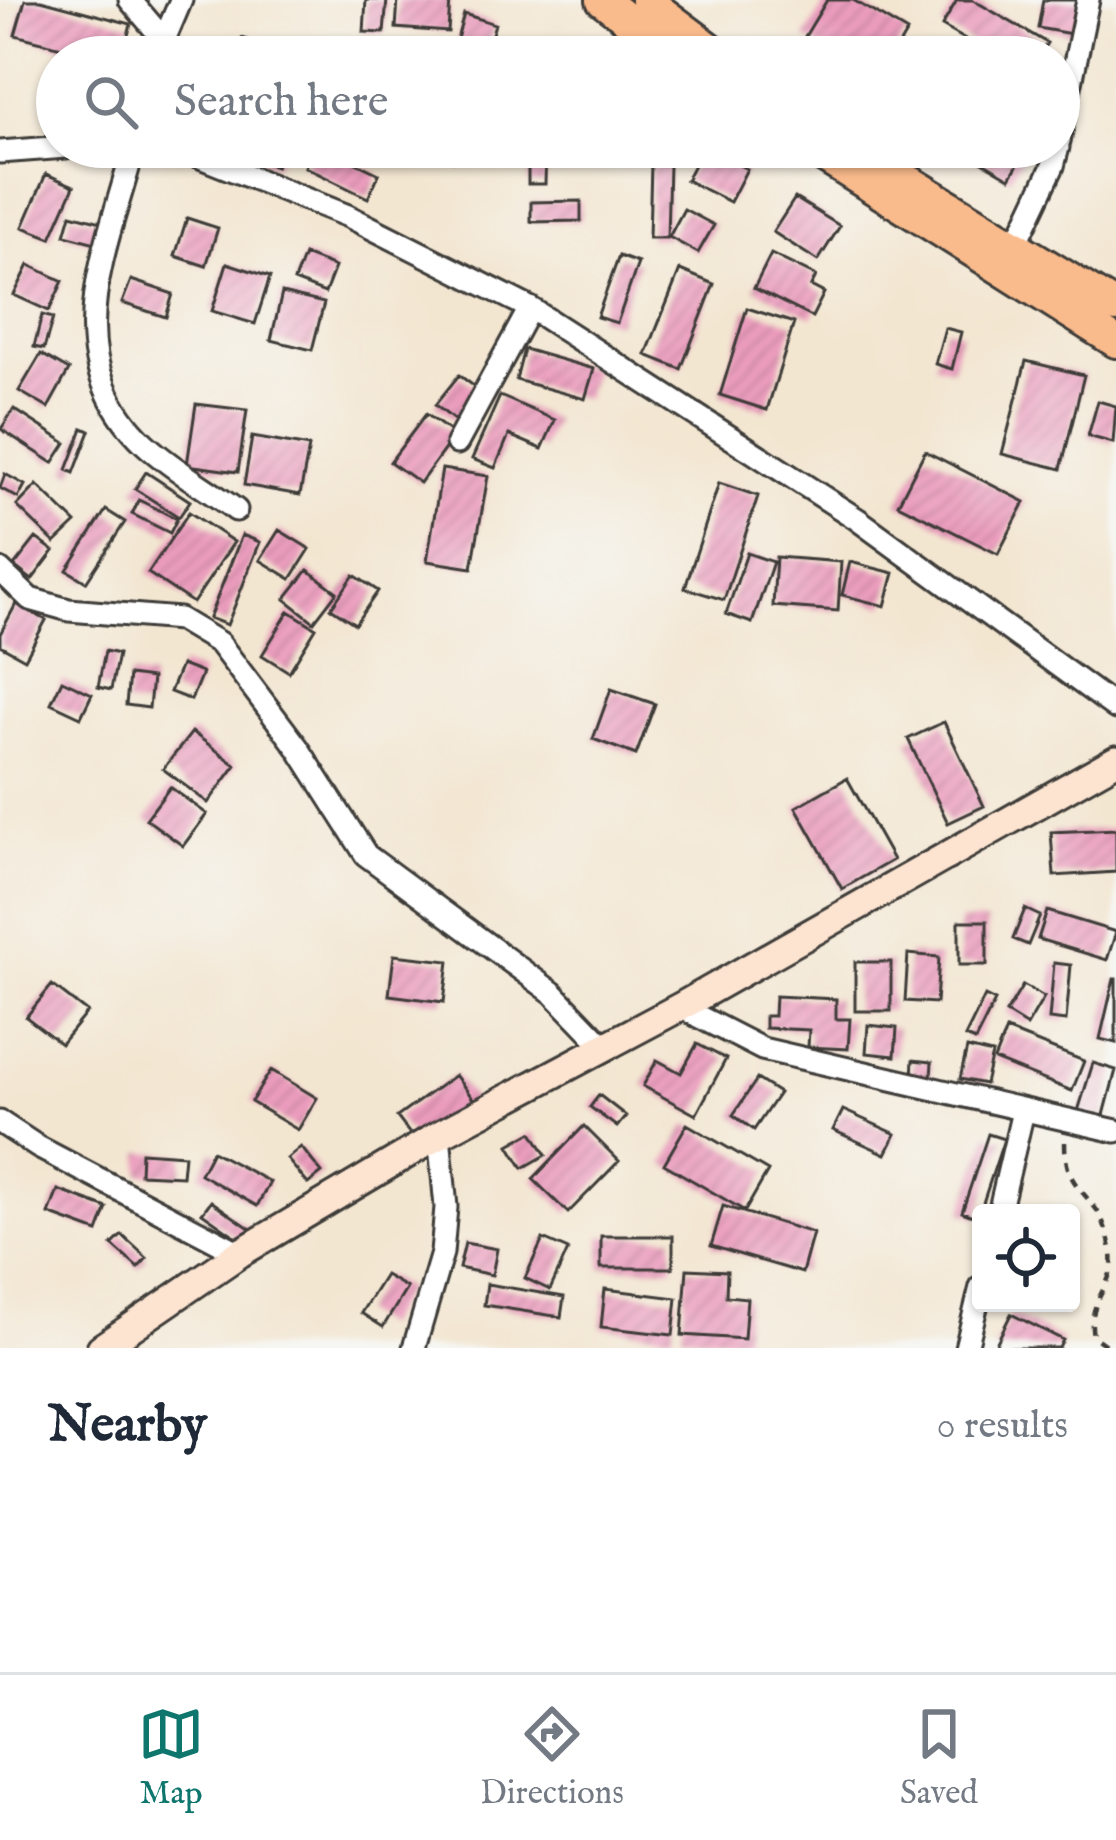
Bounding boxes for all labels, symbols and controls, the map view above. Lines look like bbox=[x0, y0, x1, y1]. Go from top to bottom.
search box bbox=[36, 36, 1080, 168]
icon: search bbox=[78, 69, 144, 135]
text: Search here bbox=[174, 74, 388, 131]
map controls bbox=[972, 1204, 1080, 1312]
button: locate bbox=[972, 1204, 1080, 1312]
text: Nearby bbox=[48, 1394, 207, 1459]
text: 0 results bbox=[936, 1402, 1068, 1451]
tab: Map bbox=[138, 1701, 204, 1815]
tab: Directions bbox=[480, 1701, 624, 1815]
tab: Saved bbox=[900, 1701, 978, 1815]

